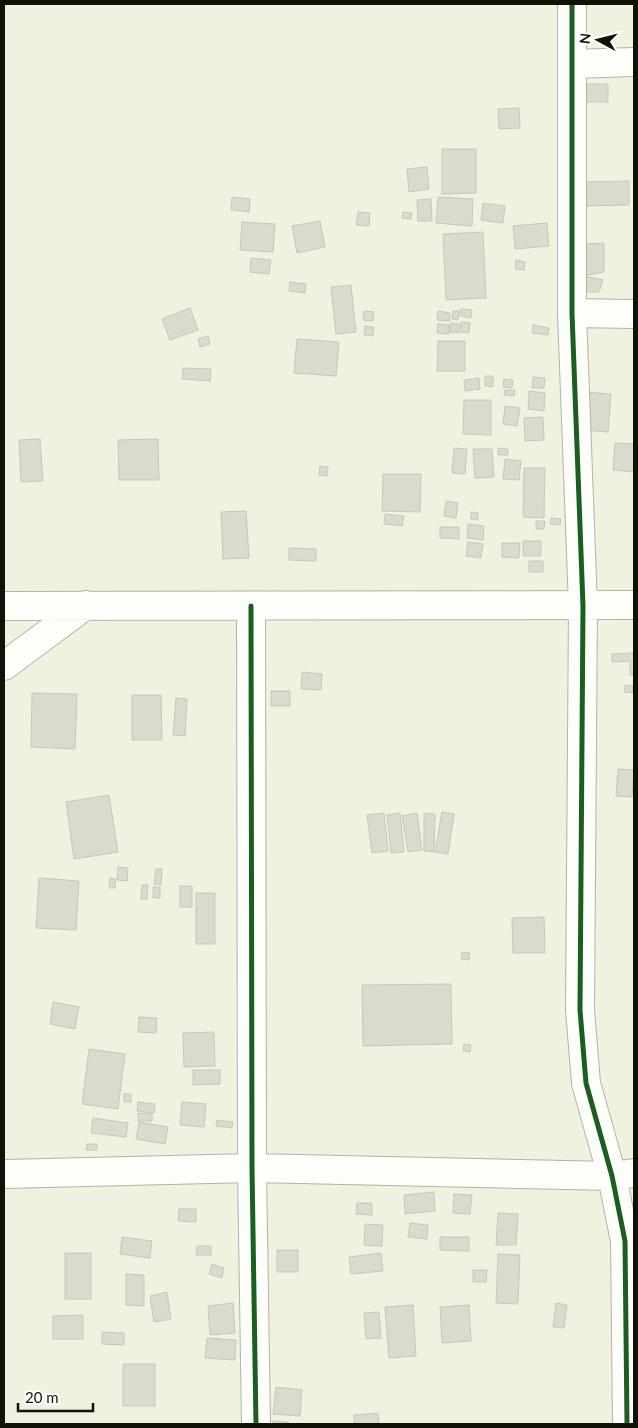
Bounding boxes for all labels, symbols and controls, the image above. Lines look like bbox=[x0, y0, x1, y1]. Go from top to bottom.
north arrow bbox=[573, 15, 623, 65]
text: N bbox=[576, 32, 594, 45]
scale bar bbox=[18, 1380, 92, 1412]
text: 20 m bbox=[25, 1388, 59, 1406]

